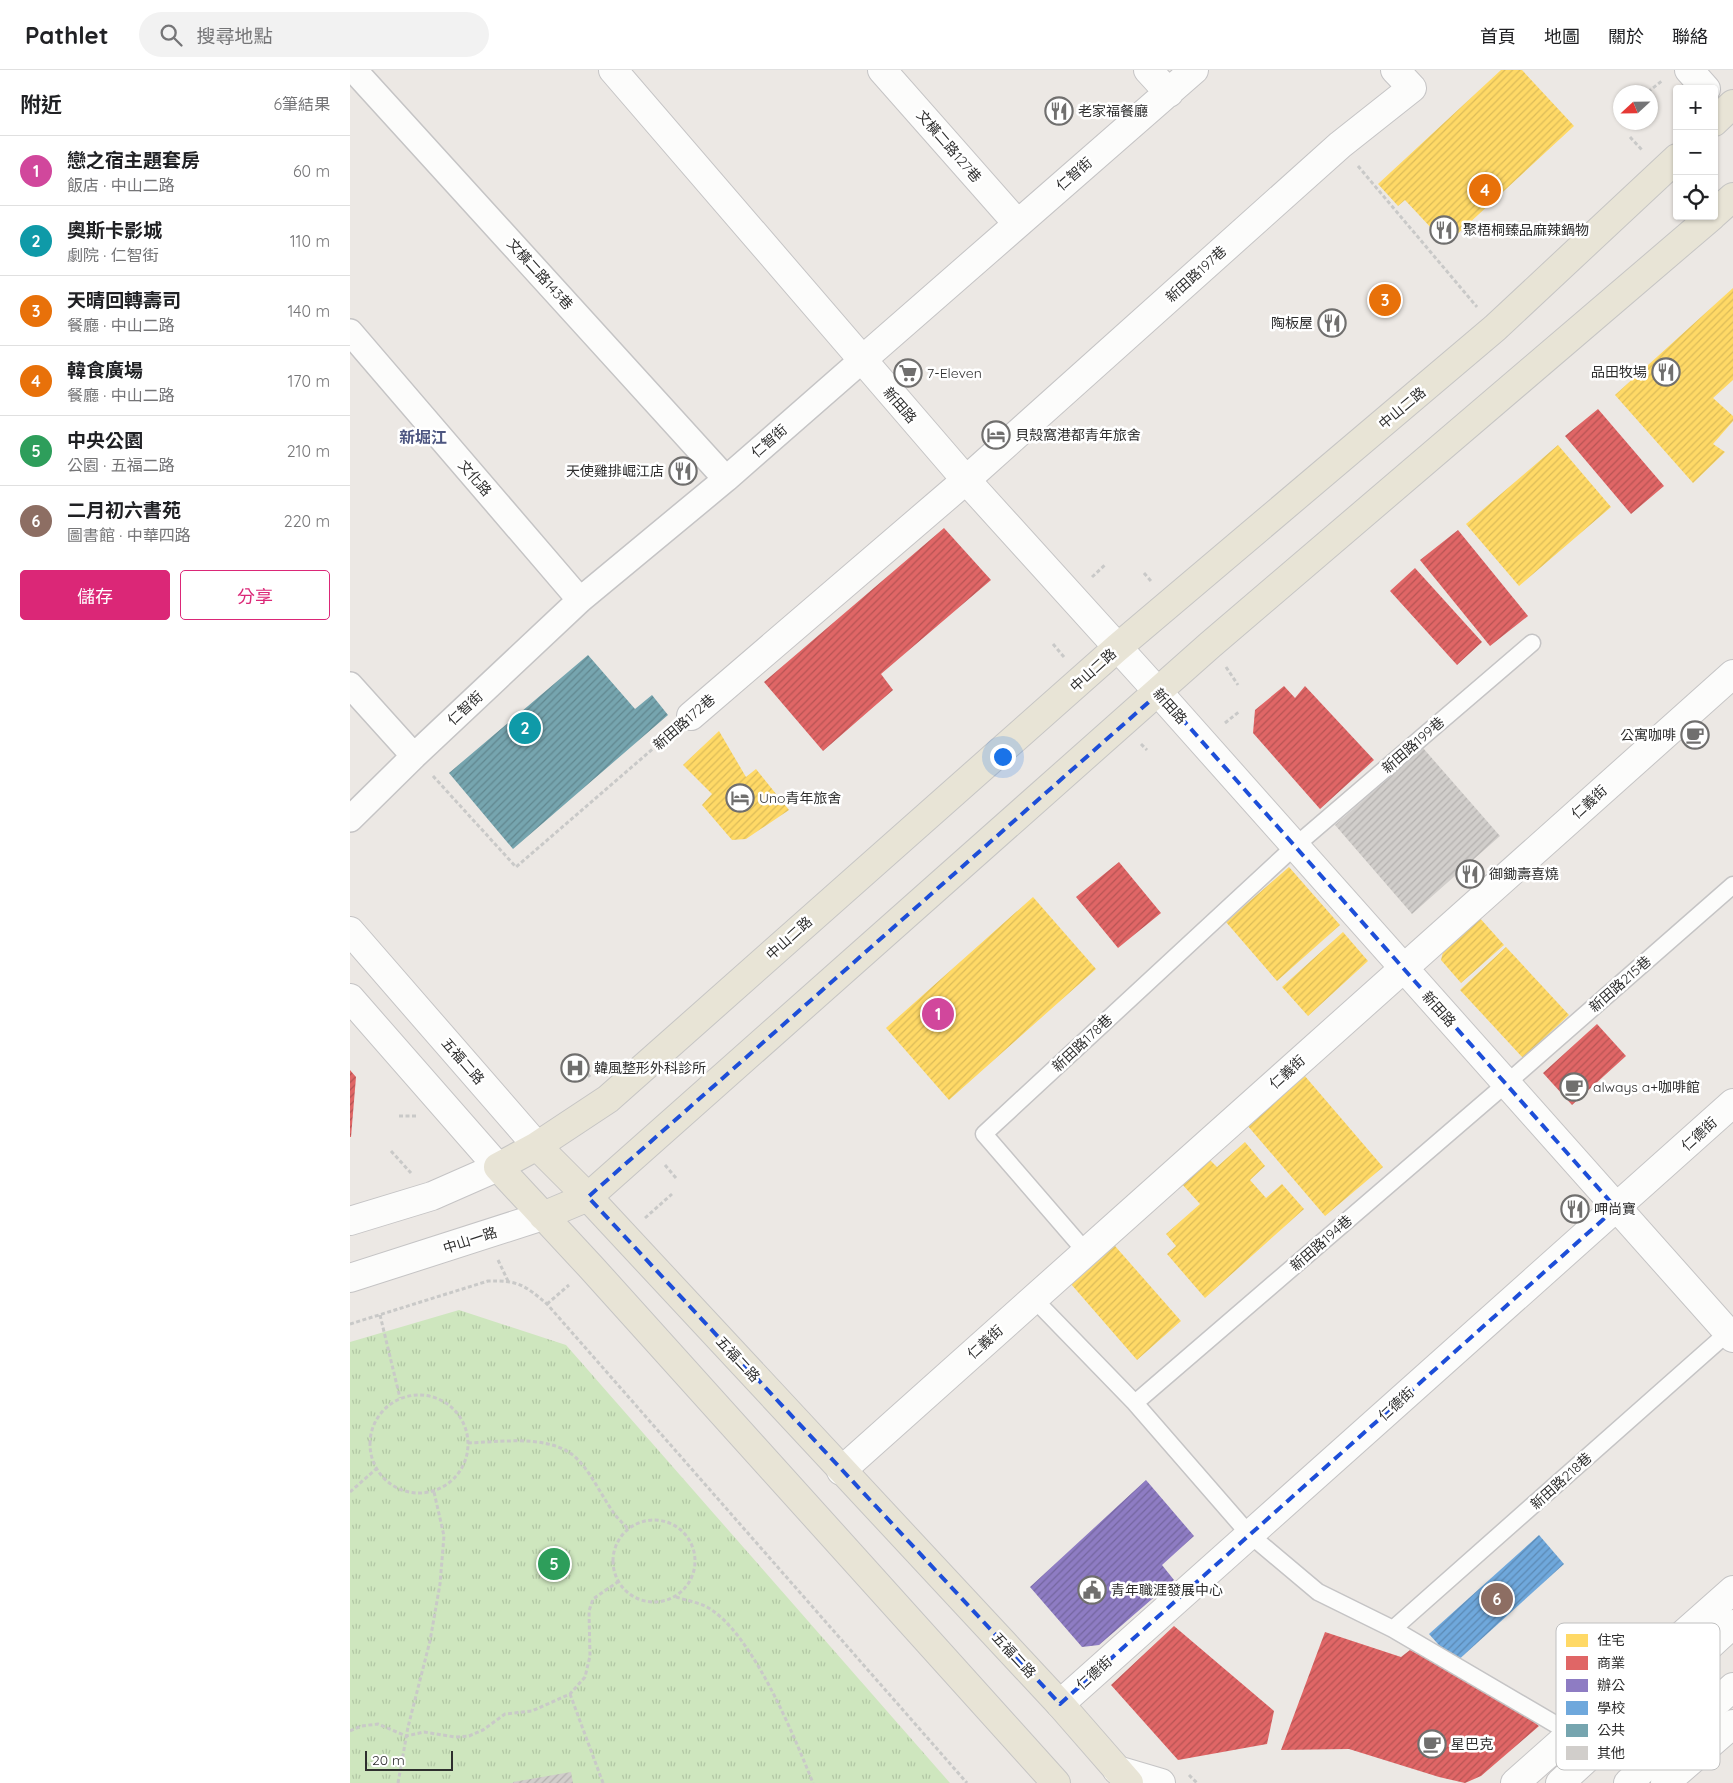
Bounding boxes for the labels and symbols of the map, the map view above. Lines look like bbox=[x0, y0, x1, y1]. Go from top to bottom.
north arrow bbox=[1613, 85, 1658, 130]
restaurant icon: 老家福餐廳 bbox=[1044, 96, 1074, 126]
place label: 老家福餐廳 bbox=[1078, 102, 1148, 120]
street label: 文橫二路127巷 bbox=[913, 106, 985, 186]
street label: 仁智街 bbox=[1052, 153, 1096, 195]
pin: 4 bbox=[1469, 171, 1501, 209]
restaurant icon: 聚梧桐臻品麻辣鍋物 bbox=[1429, 215, 1459, 245]
place label: 聚梧桐臻品麻辣鍋物 bbox=[1463, 221, 1589, 239]
street label: 文橫二路143巷 bbox=[503, 235, 577, 313]
street label: 新田路197巷 bbox=[1162, 242, 1230, 306]
pin: 3 bbox=[1369, 281, 1401, 319]
restaurant icon: 陶板屋 bbox=[1317, 308, 1347, 338]
place label: 陶板屋 bbox=[1271, 314, 1313, 332]
restaurant icon: 品田牧場 bbox=[1651, 357, 1681, 387]
supermarket icon: 7-Eleven bbox=[893, 358, 923, 388]
place label: 品田牧場 bbox=[1591, 363, 1647, 381]
place label: 7-Eleven bbox=[927, 364, 982, 382]
street label: 新田路 bbox=[879, 383, 921, 427]
street label: 中山二路 bbox=[1375, 383, 1429, 433]
street label: 仁智街 bbox=[747, 420, 791, 462]
hotel icon: 貝殼窩港都青年旅舍 bbox=[981, 420, 1011, 450]
place label: 貝殼窩港都青年旅舍 bbox=[1015, 426, 1141, 444]
district label: 新堀江 bbox=[399, 427, 447, 447]
street label: 文化路 bbox=[454, 456, 496, 500]
restaurant icon: 天使雞排崛江店 bbox=[668, 456, 698, 486]
place label: 天使雞排崛江店 bbox=[566, 462, 664, 480]
street label: 中山二路 bbox=[1066, 645, 1120, 695]
street label: 新田路 bbox=[1149, 684, 1191, 728]
street label: 仁智街 bbox=[444, 687, 486, 729]
street label: 新田路172巷 bbox=[649, 690, 719, 754]
pin: 2 bbox=[509, 709, 541, 747]
street label: 新田路199巷 bbox=[1378, 713, 1448, 777]
cafe icon: 公寓咖啡 bbox=[1680, 720, 1710, 750]
place label: 公寓咖啡 bbox=[1620, 726, 1676, 744]
your location bbox=[990, 744, 1016, 770]
street label: 仁義街 bbox=[1567, 781, 1611, 823]
hotel icon: Uno青年旅舍 bbox=[725, 783, 755, 813]
place label: Uno青年旅舍 bbox=[759, 789, 842, 807]
restaurant icon: 御鋤壽喜燒 bbox=[1455, 859, 1485, 889]
place label: 御鋤壽喜燒 bbox=[1489, 865, 1559, 883]
street label: 中山二路 bbox=[762, 913, 816, 963]
street label: 新田路215巷 bbox=[1585, 952, 1655, 1016]
street label: 新田路 bbox=[1418, 987, 1460, 1031]
pin: 1 bbox=[922, 995, 954, 1033]
street label: 新田路178巷 bbox=[1048, 1011, 1116, 1075]
street label: 五福二路 bbox=[438, 1034, 488, 1088]
street label: 仁義街 bbox=[1265, 1051, 1309, 1093]
hospital icon: 韓風整形外科診所 bbox=[560, 1053, 590, 1083]
place label: 韓風整形外科診所 bbox=[594, 1059, 706, 1077]
cafe icon: always a+咖啡館 bbox=[1559, 1072, 1589, 1102]
place label: always a+咖啡館 bbox=[1593, 1078, 1700, 1096]
street label: 仁德街 bbox=[1677, 1113, 1721, 1155]
restaurant icon: 呷尚寶 bbox=[1560, 1194, 1590, 1224]
place label: 呷尚寶 bbox=[1594, 1200, 1636, 1218]
street label: 新田路194巷 bbox=[1286, 1211, 1356, 1275]
street label: 中山一路 bbox=[441, 1223, 499, 1257]
street label: 仁義街 bbox=[963, 1321, 1007, 1363]
street label: 五福二路 bbox=[712, 1332, 764, 1386]
street label: 仁德街 bbox=[1374, 1383, 1418, 1425]
street label: 新田路218巷 bbox=[1527, 1449, 1595, 1513]
pin: 5 bbox=[538, 1545, 570, 1583]
public building icon: 青年職涯發展中心 bbox=[1077, 1575, 1107, 1605]
pin: 6 bbox=[1481, 1580, 1513, 1618]
place label: 青年職涯發展中心 bbox=[1111, 1581, 1223, 1599]
legend bbox=[1556, 1623, 1720, 1770]
street label: 五福二路 bbox=[988, 1628, 1040, 1682]
text: 住宅 bbox=[1597, 1631, 1625, 1649]
street label: 仁德街 bbox=[1072, 1652, 1116, 1694]
text: 商業 bbox=[1597, 1654, 1625, 1672]
text: 辦公 bbox=[1597, 1676, 1625, 1694]
text: 學校 bbox=[1597, 1699, 1625, 1717]
text: 公共 bbox=[1597, 1721, 1625, 1739]
cafe icon: 星巴克 bbox=[1417, 1729, 1447, 1759]
place label: 星巴克 bbox=[1451, 1735, 1493, 1753]
text: 其他 bbox=[1597, 1744, 1625, 1762]
scale bar bbox=[365, 1748, 452, 1771]

